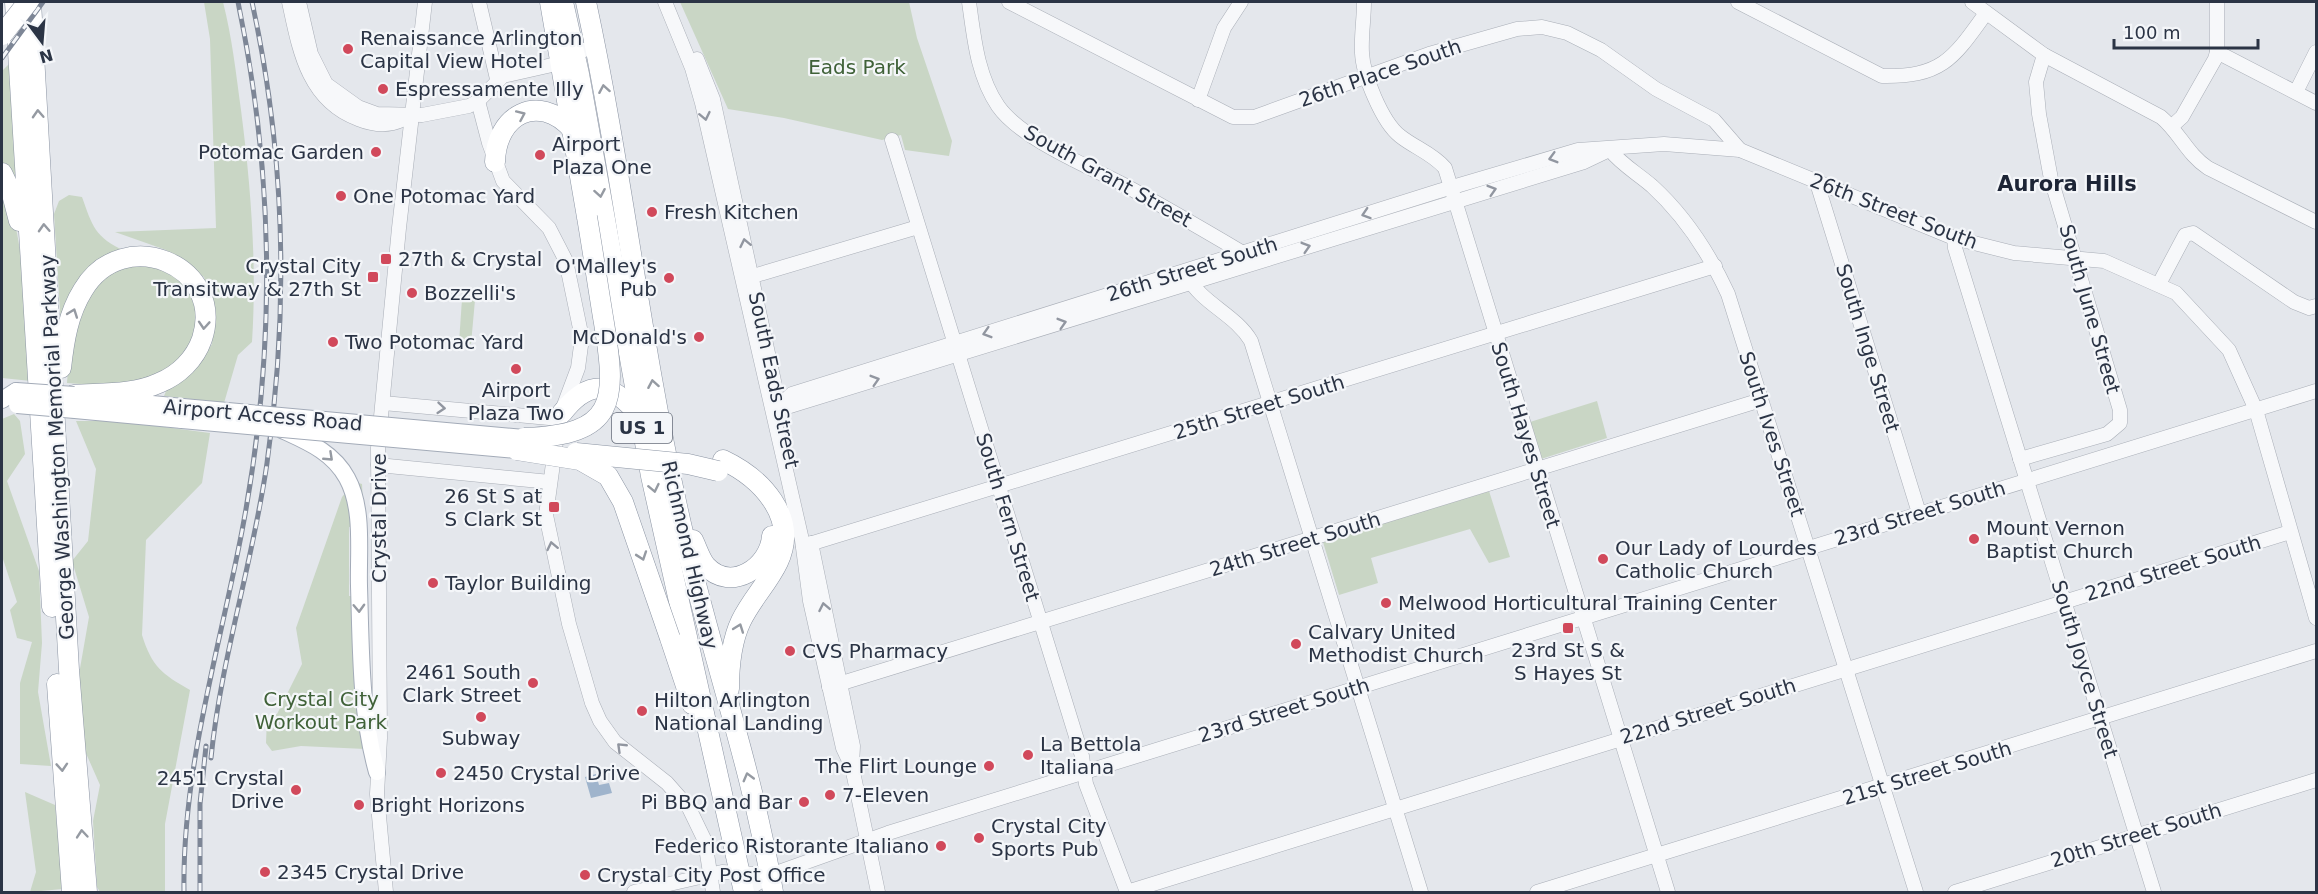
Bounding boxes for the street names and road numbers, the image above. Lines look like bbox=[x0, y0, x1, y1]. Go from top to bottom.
street label: 26th Place South bbox=[1296, 34, 1464, 112]
street label: South Grant Street bbox=[1020, 120, 1196, 232]
street label: 26th Street South bbox=[1807, 168, 1981, 254]
street label: South June Street bbox=[2054, 221, 2126, 397]
street label: 26th Street South bbox=[1104, 232, 1280, 306]
street label: George Washington Memorial Parkway bbox=[35, 253, 79, 640]
street label: South Inge Street bbox=[1831, 261, 1905, 435]
street label: South Eads Street bbox=[744, 290, 804, 470]
street label: South Hayes Street bbox=[1486, 339, 1566, 531]
street label: South Ives Street bbox=[1734, 348, 1810, 520]
street label: 25th Street South bbox=[1171, 370, 1347, 444]
street label: Airport Access Road bbox=[162, 394, 364, 436]
road number: US 1 bbox=[612, 413, 672, 443]
street label: South Fern Street bbox=[971, 430, 1045, 604]
street label: Crystal Drive bbox=[367, 453, 391, 583]
street label: Richmond Highway bbox=[657, 458, 723, 652]
street label: 23rd Street South bbox=[1832, 476, 2008, 550]
street label: 24th Street South bbox=[1207, 507, 1383, 581]
street label: 22nd Street South bbox=[2082, 530, 2264, 606]
street label: South Joyce Street bbox=[2046, 577, 2124, 761]
street label: 23rd Street South bbox=[1196, 673, 1372, 747]
street label: 22nd Street South bbox=[1617, 673, 1799, 749]
street label: 21st Street South bbox=[1840, 736, 2014, 810]
street label: 20th Street South bbox=[2048, 798, 2224, 872]

